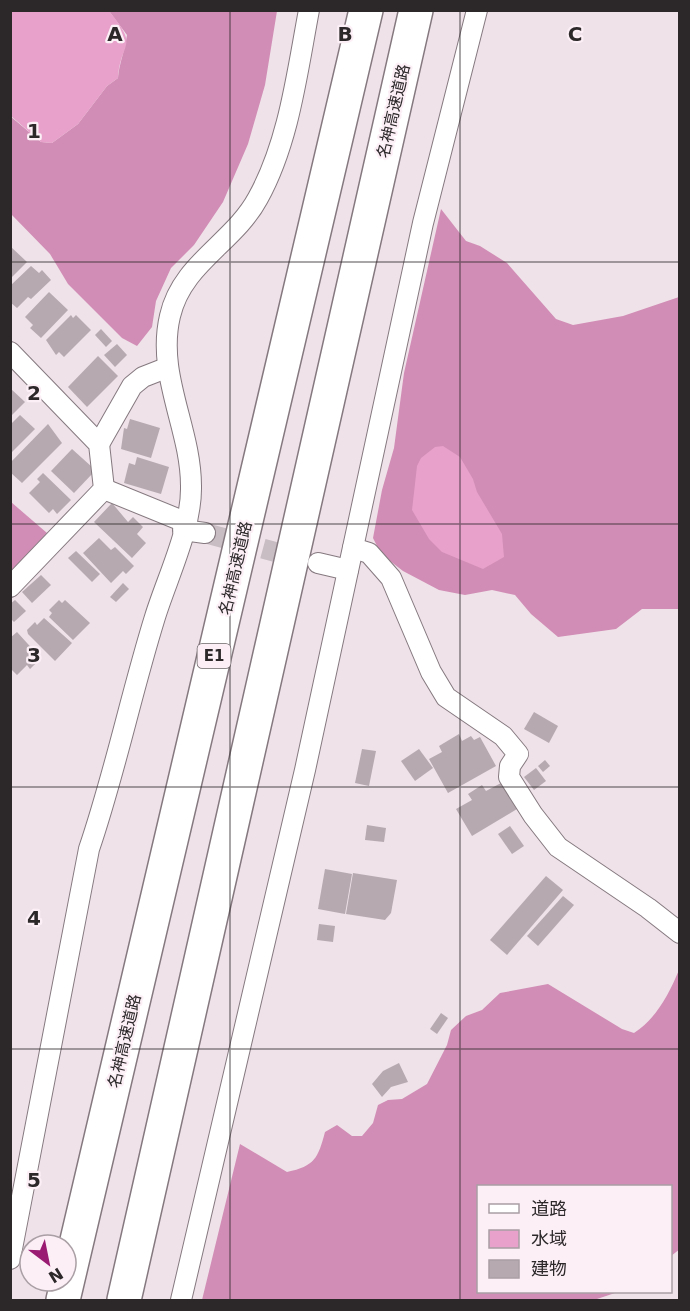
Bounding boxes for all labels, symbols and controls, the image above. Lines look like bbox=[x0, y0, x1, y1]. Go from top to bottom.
text: A bbox=[107, 22, 123, 46]
text: B bbox=[337, 22, 353, 46]
text: C bbox=[568, 22, 582, 46]
street label: 名神高速道路 bbox=[373, 62, 414, 160]
text: 1 bbox=[27, 119, 41, 143]
text: 2 bbox=[27, 381, 41, 405]
street label: 名神高速道路 bbox=[215, 519, 256, 617]
text: 3 bbox=[27, 643, 41, 667]
road number: E1 bbox=[198, 644, 230, 668]
text: 4 bbox=[27, 906, 41, 930]
street label: 名神高速道路 bbox=[104, 992, 145, 1090]
text: 5 bbox=[27, 1168, 41, 1192]
legend bbox=[477, 1185, 672, 1293]
text: 道路 bbox=[531, 1198, 567, 1219]
text: 水域 bbox=[531, 1228, 567, 1249]
north arrow bbox=[18, 1233, 78, 1293]
text: 建物 bbox=[531, 1258, 567, 1279]
text: N bbox=[45, 1264, 66, 1287]

